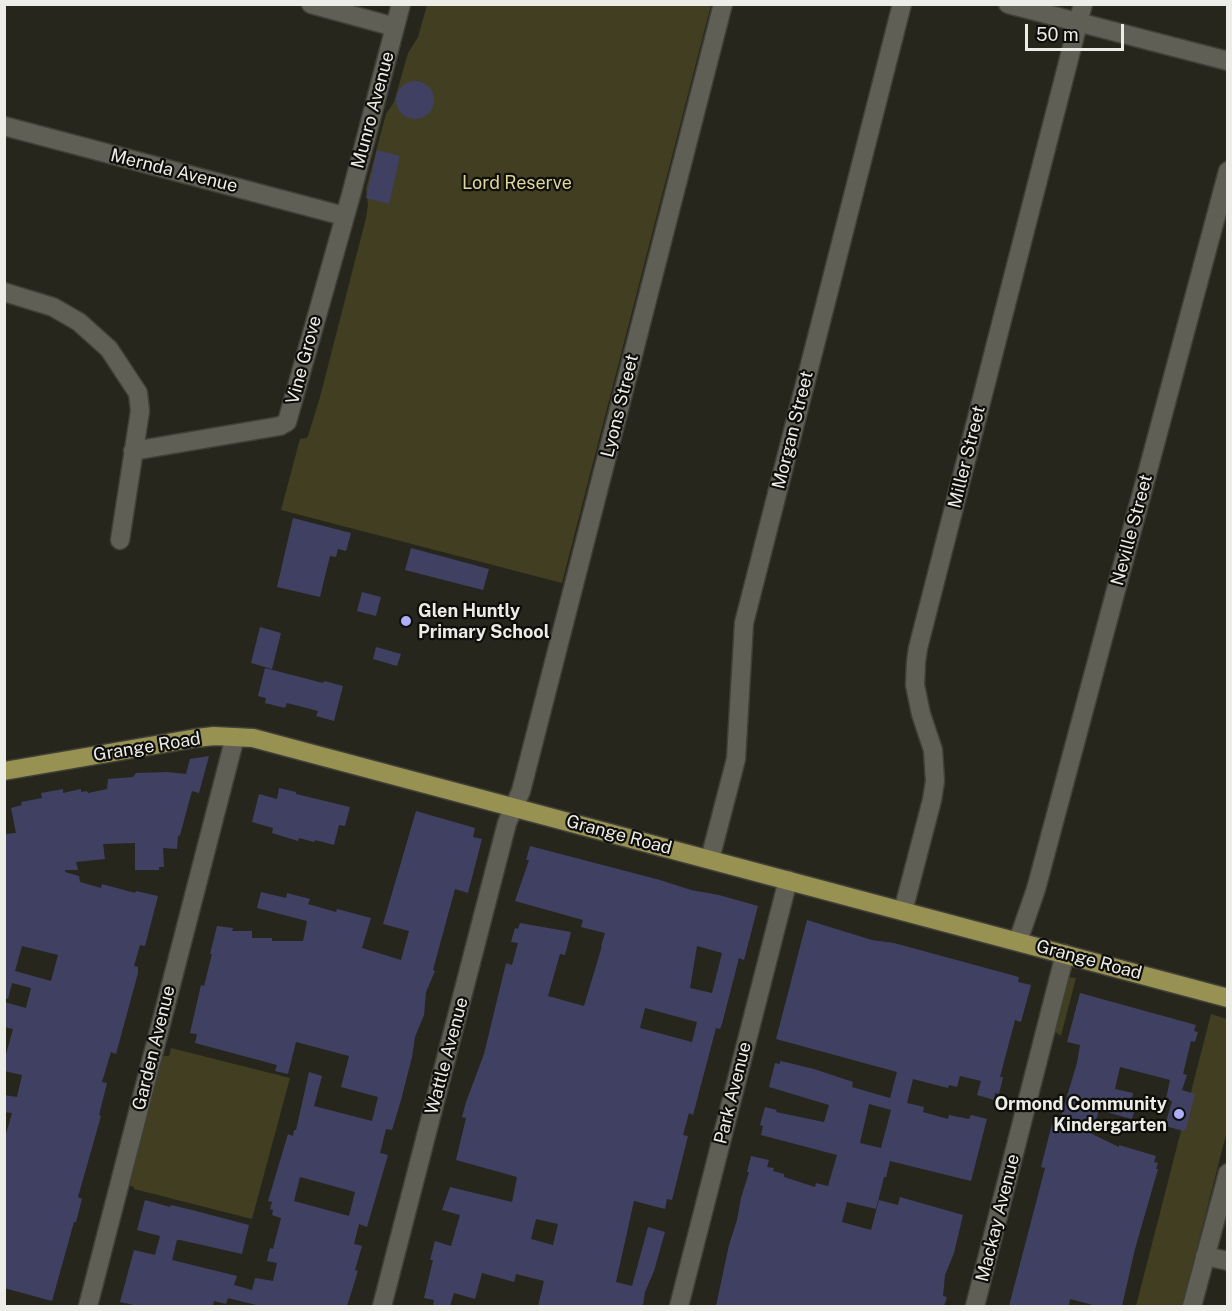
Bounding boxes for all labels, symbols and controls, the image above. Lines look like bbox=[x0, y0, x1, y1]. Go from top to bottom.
scale bar bbox=[1028, 12, 1127, 50]
text: 50 m bbox=[1036, 24, 1079, 45]
street label: Munro Avenue bbox=[347, 49, 399, 171]
street label: Mernda Avenue bbox=[108, 145, 240, 197]
park label: Lord Reserve bbox=[462, 172, 572, 194]
street label: Vine Grove bbox=[282, 313, 326, 407]
street label: Lyons Street bbox=[597, 352, 643, 460]
street label: Morgan Street bbox=[768, 369, 818, 491]
street label: Miller Street bbox=[944, 404, 990, 510]
street label: Neville Street bbox=[1107, 472, 1157, 588]
place label: Glen Huntly Primary School bbox=[418, 600, 550, 642]
marker: Glen Huntly Primary School bbox=[399, 614, 413, 628]
street label: Grange Road bbox=[92, 728, 202, 766]
street label: Grange Road bbox=[564, 811, 674, 859]
street label: Grange Road bbox=[1034, 936, 1144, 984]
street label: Garden Avenue bbox=[128, 984, 180, 1112]
street label: Wattle Avenue bbox=[421, 995, 473, 1117]
street label: Park Avenue bbox=[710, 1040, 756, 1146]
place label: Ormond Community Kindergarten bbox=[995, 1093, 1167, 1136]
marker: Ormond Community Kindergarten bbox=[1172, 1107, 1186, 1121]
street label: Mackay Avenue bbox=[972, 1152, 1024, 1284]

